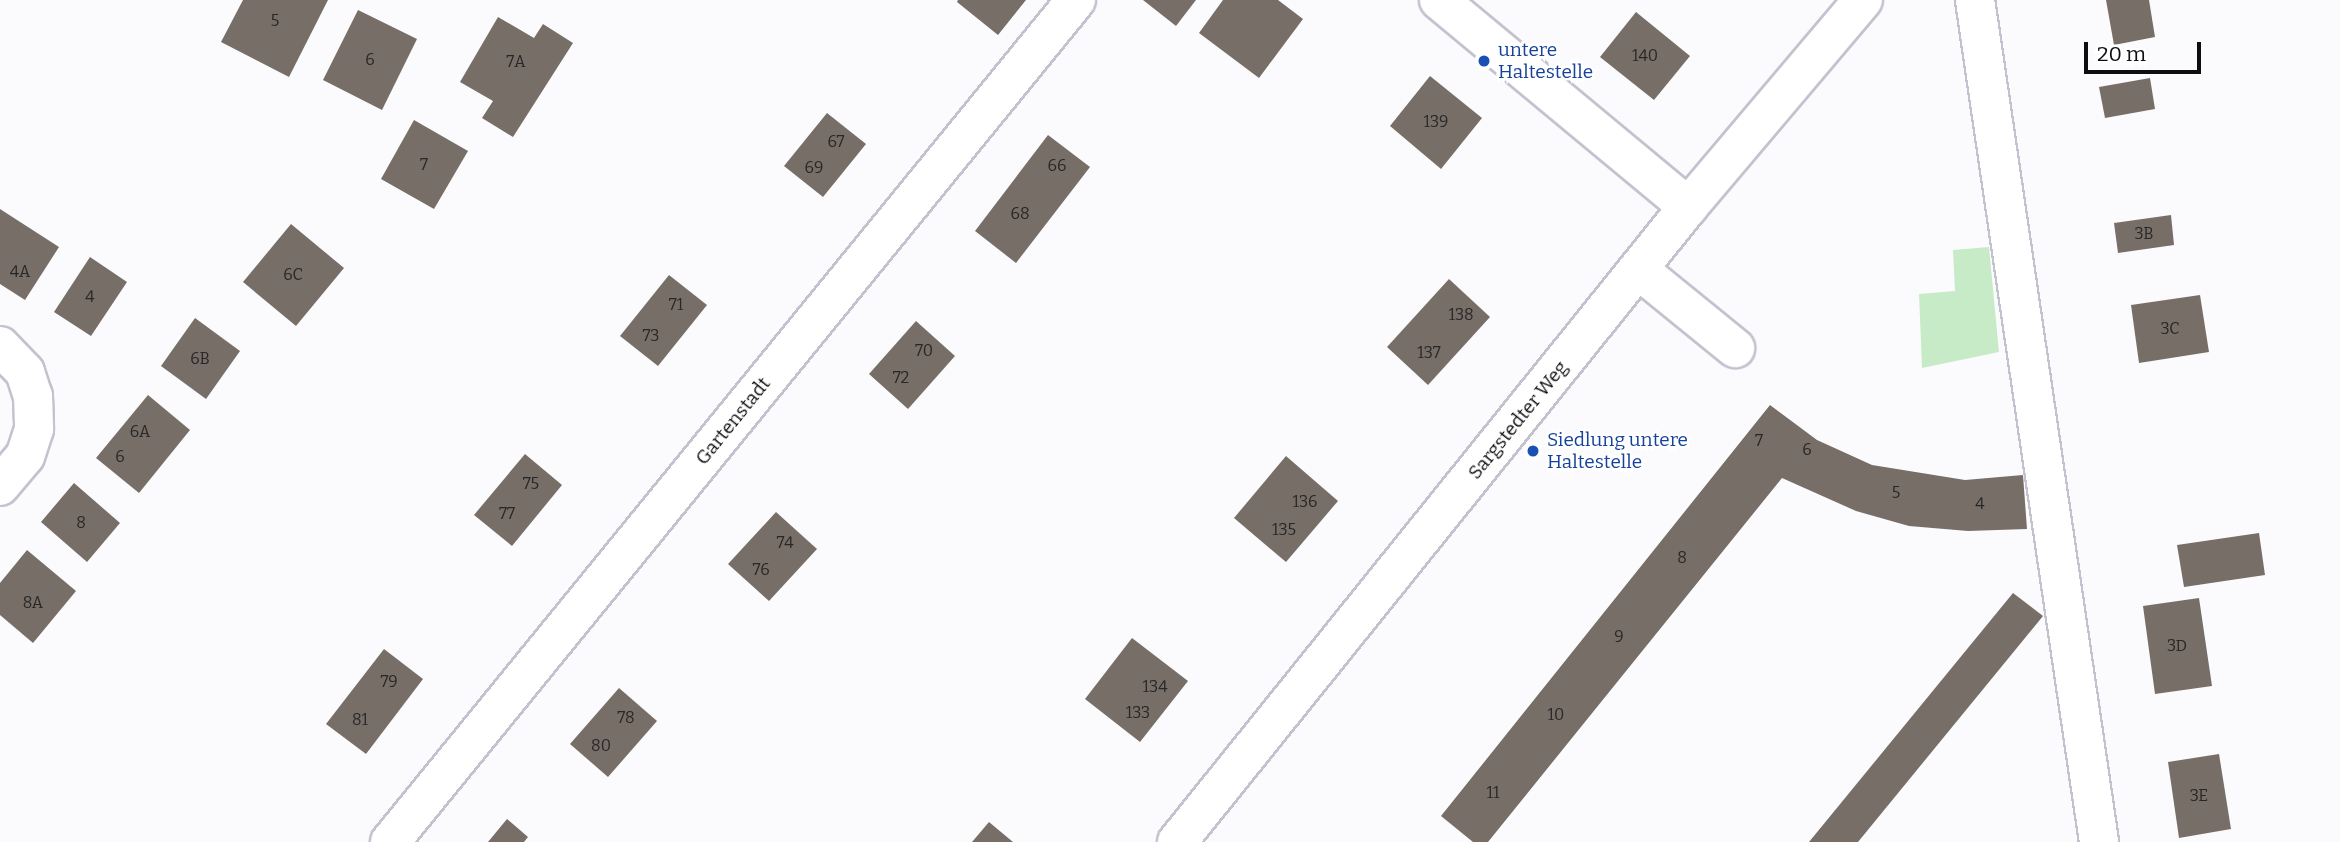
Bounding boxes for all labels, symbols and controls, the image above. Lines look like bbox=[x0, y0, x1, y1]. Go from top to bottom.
house number: 5 bbox=[271, 11, 279, 31]
scale bar bbox=[2088, 28, 2205, 72]
place label: untere Haltestelle bbox=[1498, 39, 1593, 83]
text: 20 m bbox=[2097, 41, 2146, 67]
house number: 140 bbox=[1632, 46, 1658, 66]
house number: 6 bbox=[365, 50, 375, 70]
house number: 7A bbox=[506, 52, 526, 72]
marker: untere Haltestelle bbox=[1476, 53, 1492, 69]
house number: 139 bbox=[1424, 112, 1448, 132]
house number: 67 bbox=[827, 132, 845, 152]
house number: 7 bbox=[420, 155, 428, 175]
house number: 66 bbox=[1048, 156, 1066, 176]
house number: 69 bbox=[805, 158, 823, 178]
house number: 68 bbox=[1010, 204, 1030, 224]
house number: 3B bbox=[2135, 224, 2153, 244]
house number: 4A bbox=[10, 262, 30, 282]
house number: 6C bbox=[283, 265, 303, 285]
house number: 4 bbox=[85, 287, 95, 307]
house number: 71 bbox=[669, 295, 683, 315]
house number: 138 bbox=[1448, 305, 1474, 325]
house number: 3C bbox=[2160, 319, 2180, 339]
house number: 73 bbox=[643, 326, 659, 346]
house number: 70 bbox=[915, 341, 933, 361]
house number: 137 bbox=[1417, 343, 1441, 363]
house number: 6B bbox=[190, 349, 210, 369]
street label: Sargstedter Weg bbox=[1463, 356, 1573, 484]
house number: 72 bbox=[893, 368, 909, 388]
street label: Gartenstadt bbox=[691, 373, 775, 469]
house number: 6A bbox=[130, 422, 150, 442]
place label: Siedlung untere Haltestelle bbox=[1547, 429, 1688, 473]
house number: 7 bbox=[1755, 431, 1763, 451]
house number: 6 bbox=[1802, 440, 1812, 460]
marker: Siedlung untere Haltestelle bbox=[1525, 443, 1541, 459]
house number: 6 bbox=[115, 447, 125, 467]
house number: 75 bbox=[523, 474, 539, 494]
house number: 5 bbox=[1892, 483, 1900, 503]
house number: 136 bbox=[1292, 492, 1318, 512]
house number: 4 bbox=[1975, 494, 1985, 514]
house number: 77 bbox=[499, 504, 515, 524]
house number: 8 bbox=[76, 513, 86, 533]
house number: 135 bbox=[1272, 520, 1296, 540]
house number: 74 bbox=[776, 533, 794, 553]
house number: 8 bbox=[1677, 548, 1687, 568]
house number: 76 bbox=[752, 560, 770, 580]
house number: 8A bbox=[23, 593, 43, 613]
house number: 9 bbox=[1614, 627, 1624, 647]
house number: 3D bbox=[2167, 636, 2187, 656]
house number: 79 bbox=[380, 672, 398, 692]
house number: 134 bbox=[1143, 677, 1167, 697]
house number: 133 bbox=[1126, 703, 1150, 723]
house number: 10 bbox=[1548, 705, 1564, 725]
house number: 78 bbox=[617, 708, 635, 728]
house number: 81 bbox=[352, 710, 368, 730]
house number: 80 bbox=[591, 736, 611, 756]
house number: 11 bbox=[1487, 783, 1499, 803]
house number: 3E bbox=[2190, 786, 2208, 806]

